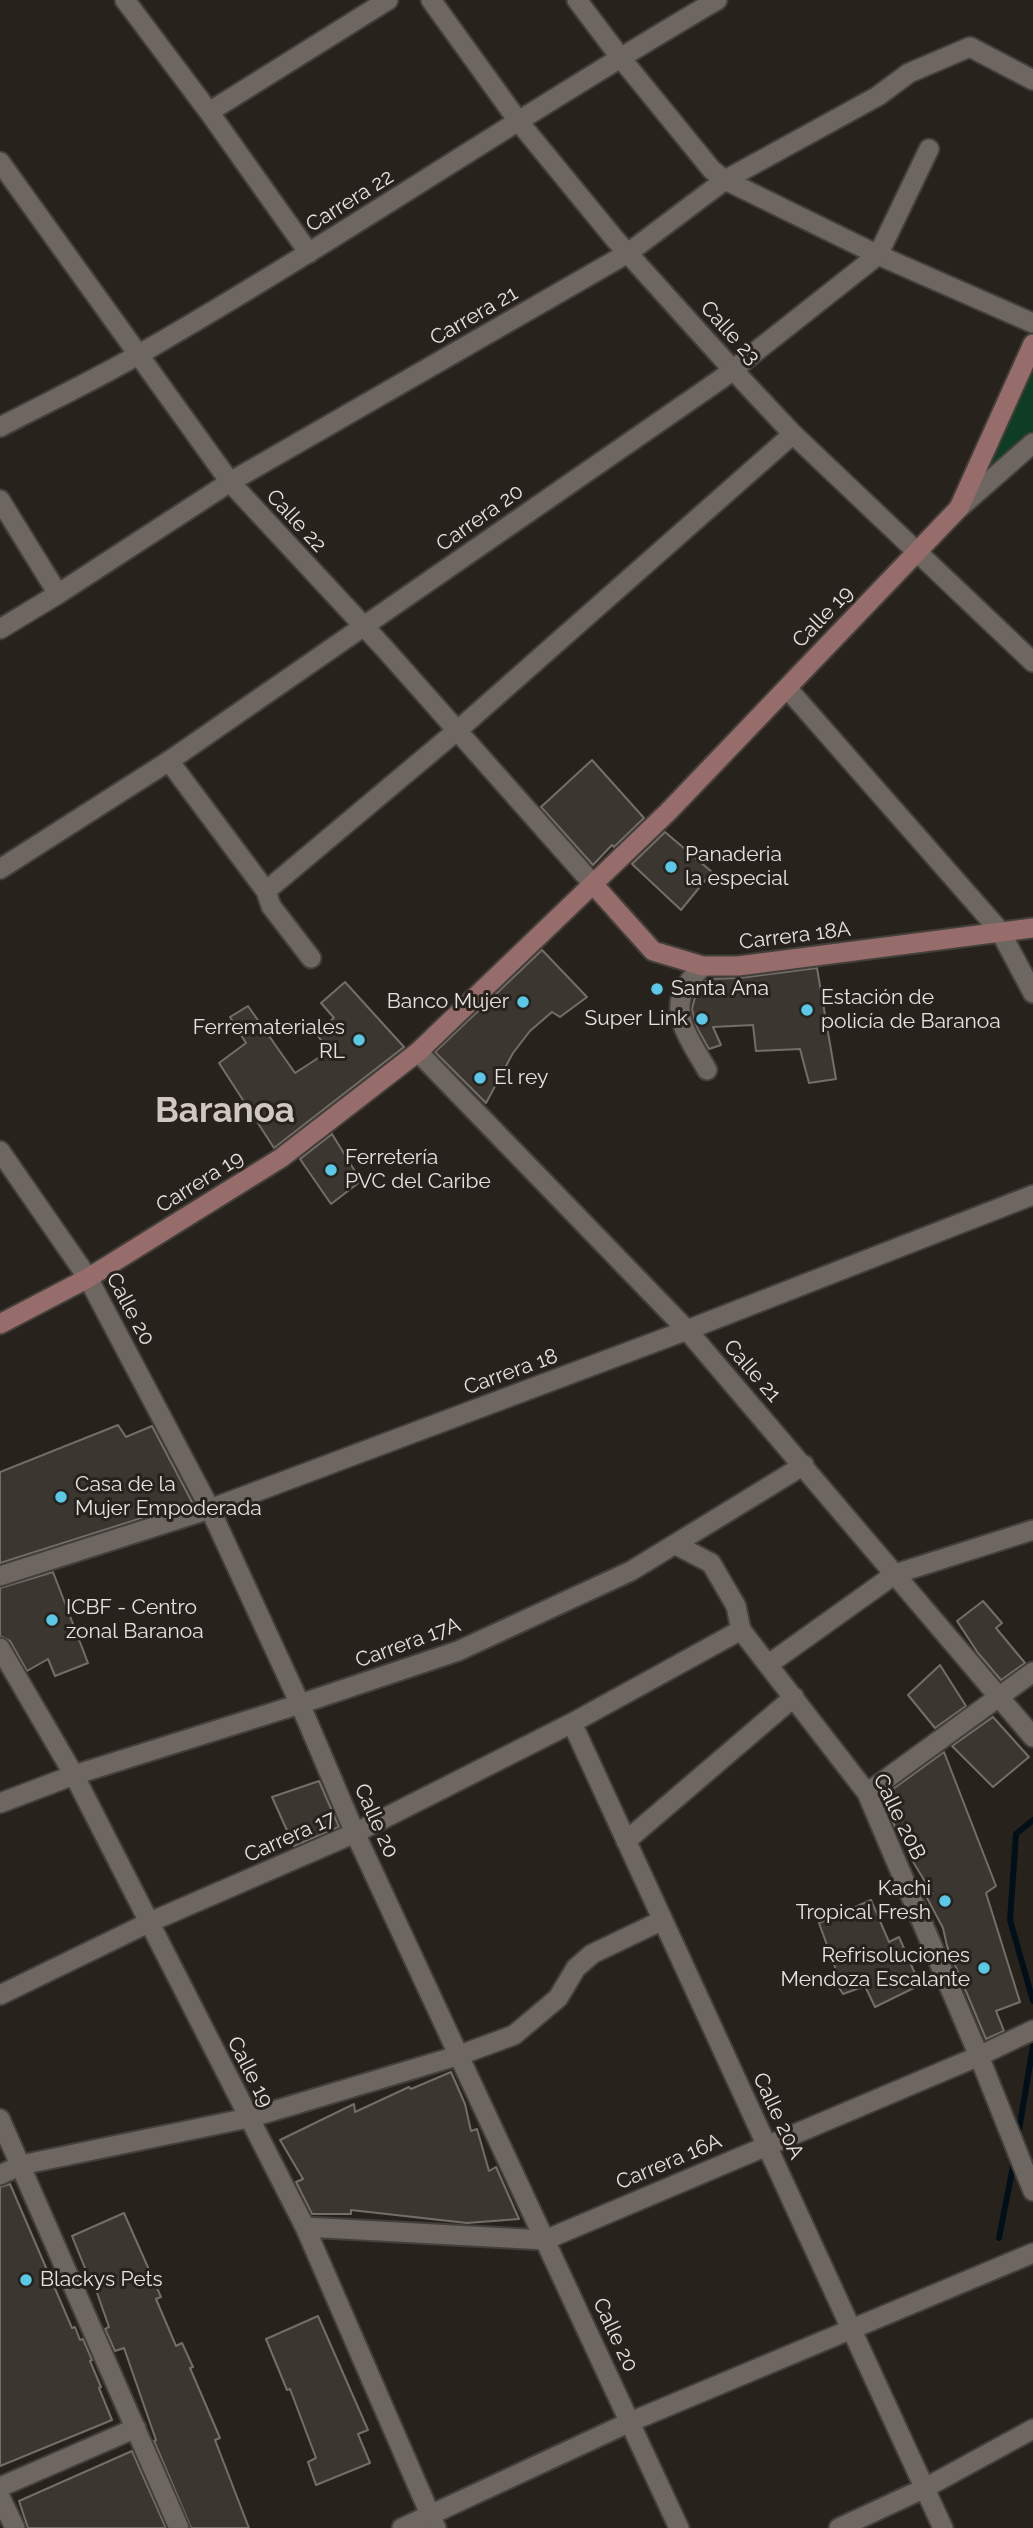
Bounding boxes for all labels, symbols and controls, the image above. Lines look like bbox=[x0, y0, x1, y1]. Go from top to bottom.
street label: Carrera 22 bbox=[302, 164, 398, 238]
street label: Carrera 21 bbox=[426, 281, 522, 351]
street label: Calle 23 bbox=[695, 296, 765, 370]
street label: Carrera 20 bbox=[432, 479, 528, 557]
street label: Calle 22 bbox=[261, 484, 331, 558]
street label: Calle 19 bbox=[787, 581, 859, 653]
place label: Panaderia la especial bbox=[685, 842, 789, 892]
marker: Panaderia la especial bbox=[663, 859, 679, 875]
street label: Carrera 18A bbox=[738, 917, 852, 955]
place label: Santa Ana bbox=[671, 976, 769, 1002]
marker: Santa Ana bbox=[649, 981, 665, 997]
place label: Estación de policía de Baranoa bbox=[821, 985, 1001, 1035]
place label: Banco Mujer bbox=[387, 989, 509, 1015]
marker: Banco Mujer bbox=[515, 994, 531, 1010]
marker: Estación de policía de Baranoa bbox=[799, 1002, 815, 1018]
place label: Super Link bbox=[585, 1006, 688, 1032]
marker: Super Link bbox=[694, 1011, 710, 1027]
place label: Ferremateriales RL bbox=[193, 1015, 345, 1065]
marker: Ferremateriales RL bbox=[351, 1032, 367, 1048]
place label: El rey bbox=[494, 1065, 548, 1091]
marker: El rey bbox=[472, 1070, 488, 1086]
district label: Baranoa bbox=[155, 1090, 295, 1132]
street label: Carrera 19 bbox=[152, 1145, 248, 1219]
place label: Ferretería PVC del Caribe bbox=[345, 1145, 491, 1195]
marker: Ferretería PVC del Caribe bbox=[323, 1162, 339, 1178]
street label: Calle 20 bbox=[100, 1268, 160, 1350]
street label: Calle 21 bbox=[718, 1334, 786, 1408]
street label: Carrera 18 bbox=[461, 1343, 561, 1401]
place label: Casa de la Mujer Empoderada bbox=[75, 1472, 262, 1522]
marker: Casa de la Mujer Empoderada bbox=[53, 1489, 69, 1505]
place label: ICBF - Centro zonal Baranoa bbox=[66, 1595, 204, 1645]
marker: ICBF - Centro zonal Baranoa bbox=[44, 1612, 60, 1628]
street label: Carrera 17A bbox=[352, 1612, 464, 1674]
street label: Calle 20B bbox=[867, 1770, 931, 1864]
street label: Calle 20 bbox=[348, 1780, 404, 1862]
street label: Carrera 17 bbox=[241, 1806, 339, 1868]
place label: Kachi Tropical Fresh bbox=[796, 1876, 931, 1926]
marker: Kachi Tropical Fresh bbox=[937, 1893, 953, 1909]
place label: Refrisoluciones Mendoza Escalante bbox=[780, 1943, 970, 1993]
marker: Refrisoluciones Mendoza Escalante bbox=[976, 1960, 992, 1976]
street label: Calle 19 bbox=[221, 2032, 279, 2112]
street label: Calle 20A bbox=[747, 2069, 809, 2163]
street label: Carrera 16A bbox=[612, 2128, 726, 2196]
place label: Blackys Pets bbox=[40, 2267, 163, 2293]
marker: Blackys Pets bbox=[18, 2272, 34, 2288]
street label: Calle 20 bbox=[587, 2294, 643, 2376]

